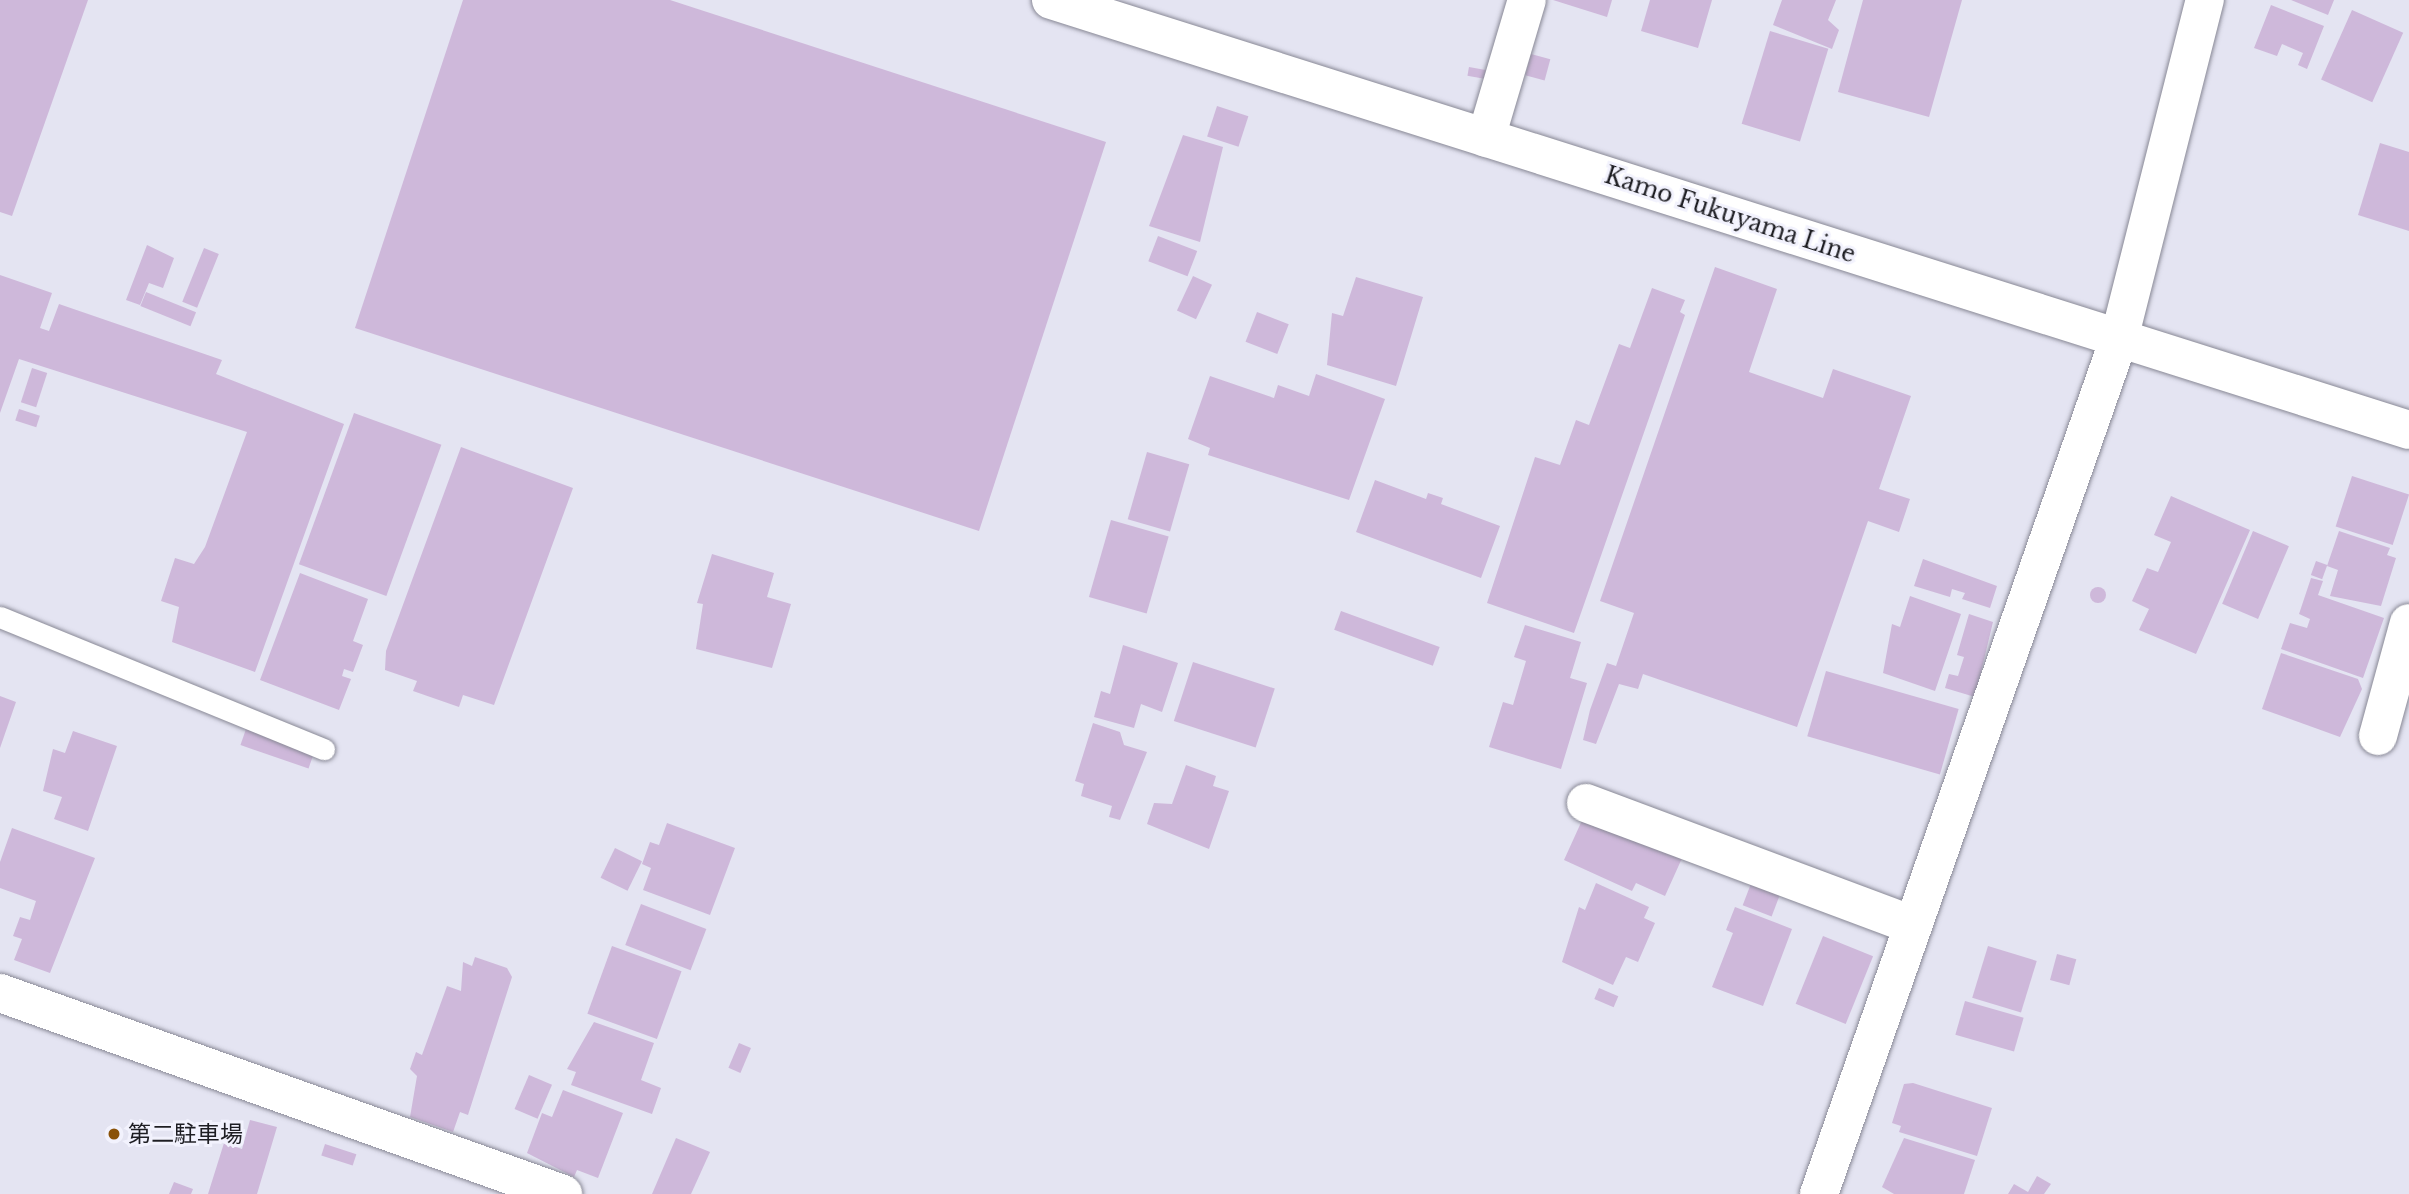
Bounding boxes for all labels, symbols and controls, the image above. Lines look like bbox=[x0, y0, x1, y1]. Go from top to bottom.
street label: Kamo Fukuyama Line bbox=[1601, 161, 1859, 269]
place label: 第二駐車場 bbox=[128, 1120, 243, 1148]
marker: 第二駐車場 bbox=[106, 1126, 122, 1142]

